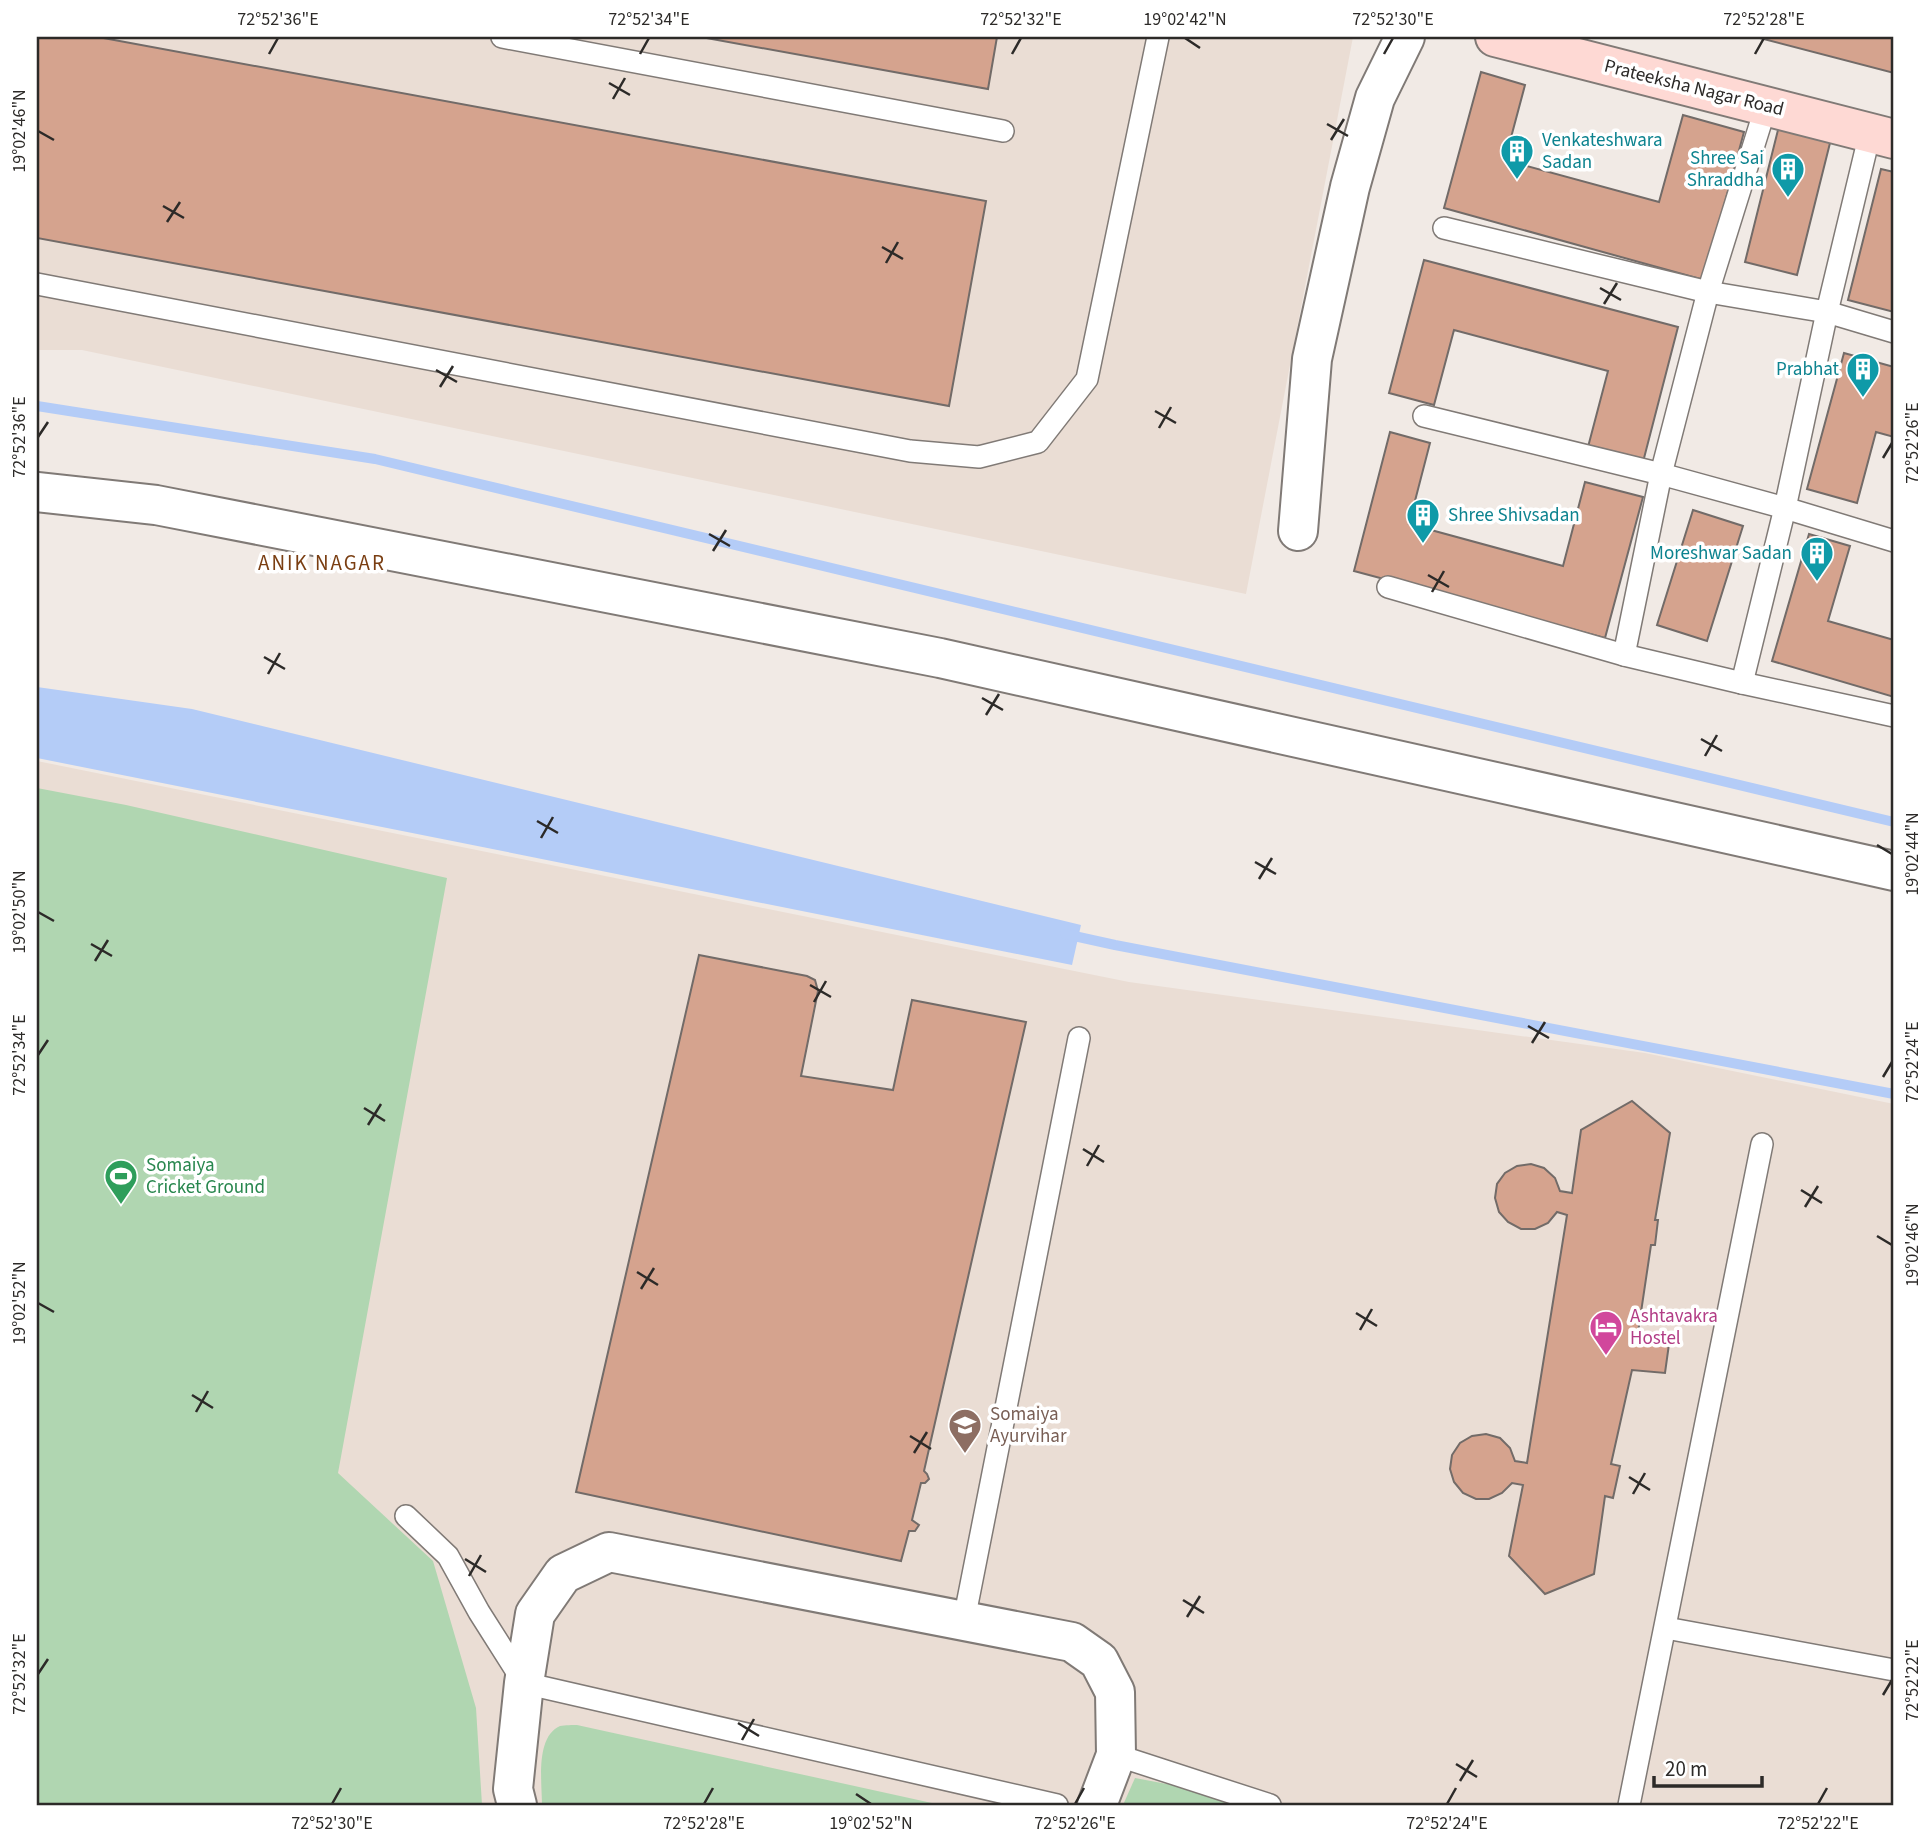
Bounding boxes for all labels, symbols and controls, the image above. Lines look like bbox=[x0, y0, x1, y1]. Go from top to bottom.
text: 72°52'36"E bbox=[237, 7, 319, 32]
text: 72°52'34"E bbox=[608, 7, 690, 32]
text: 72°52'32"E bbox=[980, 7, 1062, 32]
text: 19°02'42"N bbox=[1143, 7, 1227, 32]
text: 72°52'30"E bbox=[1352, 7, 1434, 32]
text: 72°52'28"E bbox=[1723, 7, 1805, 32]
street label: Prateeksha Nagar Road bbox=[1601, 53, 1787, 123]
text: 19°02'46"N bbox=[7, 89, 32, 173]
place label: Venkateshwara Sadan bbox=[1542, 127, 1663, 176]
building icon: Venkateshwara Sadan bbox=[1498, 132, 1536, 181]
place label: Shree Sai Shraddha bbox=[1687, 145, 1764, 194]
building icon: Shree Sai Shraddha bbox=[1769, 150, 1807, 199]
building icon: Prabhat bbox=[1844, 350, 1882, 399]
place label: Prabhat bbox=[1776, 356, 1840, 383]
text: 72°52'36"E bbox=[7, 396, 32, 478]
text: 72°52'26"E bbox=[1900, 402, 1925, 484]
building icon: Shree Shivsadan bbox=[1404, 496, 1442, 545]
place label: Shree Shivsadan bbox=[1448, 502, 1580, 529]
building icon: Moreshwar Sadan bbox=[1798, 534, 1836, 583]
place label: Moreshwar Sadan bbox=[1650, 540, 1792, 567]
district label: ANIK NAGAR bbox=[258, 548, 386, 578]
text: 19°02'44"N bbox=[1900, 812, 1925, 896]
text: 19°02'50"N bbox=[7, 870, 32, 954]
text: 72°52'34"E bbox=[7, 1014, 32, 1096]
text: 72°52'24"E bbox=[1900, 1021, 1925, 1103]
place label: Somaiya Cricket Ground bbox=[146, 1152, 265, 1201]
sports icon: Somaiya Cricket Ground bbox=[102, 1157, 140, 1206]
text: 19°02'46"N bbox=[1900, 1203, 1925, 1287]
text: 19°02'52"N bbox=[7, 1261, 32, 1345]
place label: Ashtavakra Hostel bbox=[1630, 1303, 1718, 1352]
hotel icon: Ashtavakra Hostel bbox=[1587, 1308, 1625, 1357]
place label: Somaiya Ayurvihar bbox=[990, 1401, 1067, 1450]
school or university icon: Somaiya Ayurvihar bbox=[946, 1406, 984, 1455]
text: 72°52'32"E bbox=[7, 1633, 32, 1715]
text: 72°52'22"E bbox=[1900, 1639, 1925, 1721]
scale bar bbox=[1654, 1744, 1763, 1788]
text: 20 m bbox=[1665, 1754, 1707, 1784]
text: 72°52'30"E bbox=[291, 1811, 373, 1836]
text: 72°52'28"E bbox=[663, 1811, 745, 1836]
text: 19°02'52"N bbox=[829, 1811, 913, 1836]
text: 72°52'26"E bbox=[1034, 1811, 1116, 1836]
text: 72°52'24"E bbox=[1406, 1811, 1488, 1836]
text: 72°52'22"E bbox=[1777, 1811, 1859, 1836]

